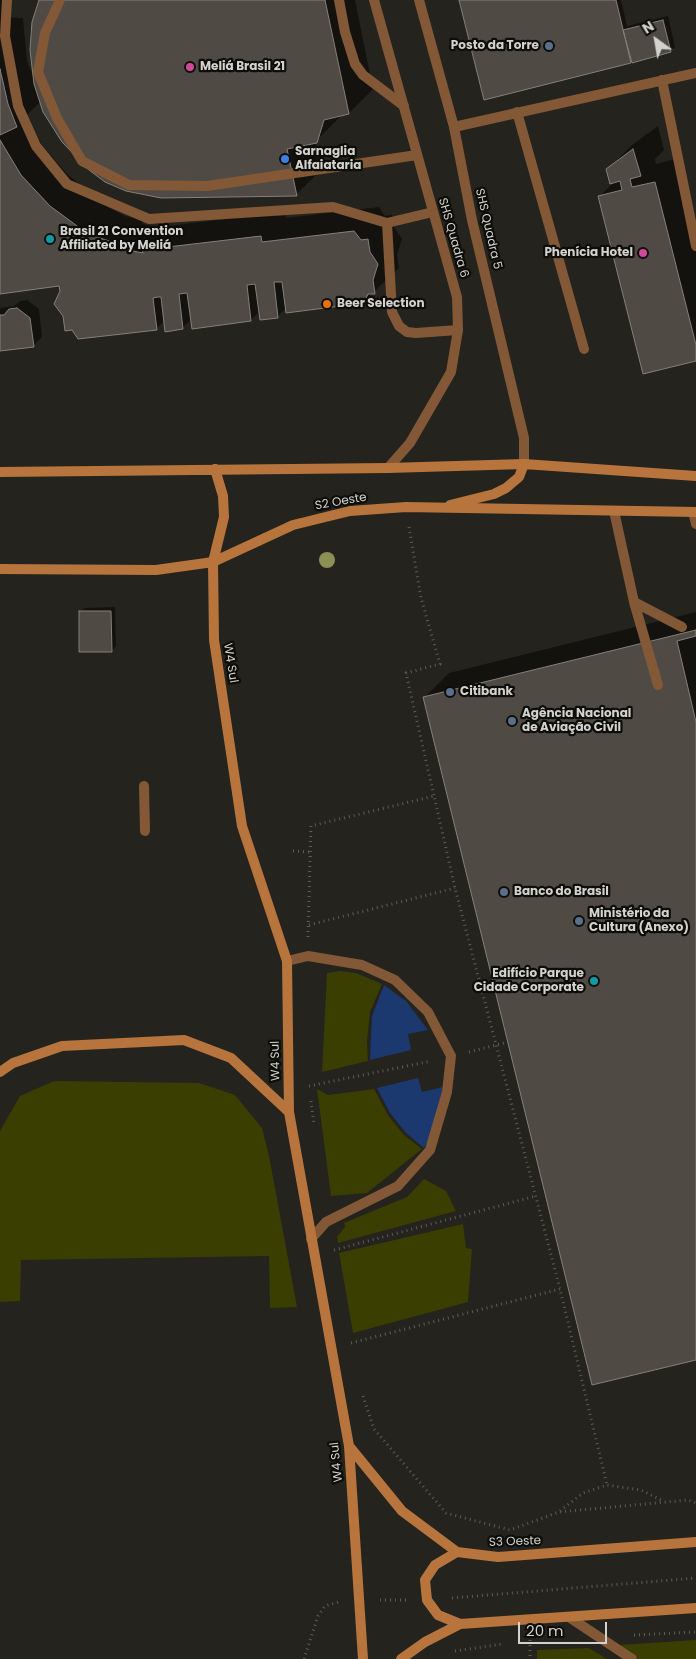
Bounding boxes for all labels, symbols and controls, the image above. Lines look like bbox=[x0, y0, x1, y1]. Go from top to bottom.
north arrow bbox=[631, 15, 681, 65]
text: N bbox=[638, 16, 658, 39]
place label: Posto da Torre bbox=[451, 39, 539, 53]
marker: Posto da Torre bbox=[543, 40, 555, 52]
place label: Meliá Brasil 21 bbox=[200, 60, 285, 74]
marker: Meliá Brasil 21 bbox=[184, 61, 196, 73]
place label: Sarnaglia Alfaiataria bbox=[295, 145, 361, 173]
marker: Sarnaglia Alfaiataria bbox=[279, 153, 291, 165]
street label: SHS Quadra 5 bbox=[472, 187, 504, 271]
street label: SHS Quadra 6 bbox=[435, 196, 471, 280]
place label: Brasil 21 Convention Affiliated by Meliá bbox=[60, 225, 183, 253]
marker: Brasil 21 Convention Affiliated by Meliá bbox=[44, 233, 56, 245]
place label: Phenícia Hotel bbox=[544, 246, 633, 260]
marker: Phenícia Hotel bbox=[637, 247, 649, 259]
place label: Beer Selection bbox=[337, 297, 424, 311]
marker: Beer Selection bbox=[321, 298, 333, 310]
street label: S2 Oeste bbox=[314, 490, 368, 514]
street label: W4 Sul bbox=[220, 642, 240, 684]
place label: Citibank bbox=[460, 685, 513, 699]
marker: Citibank bbox=[444, 686, 456, 698]
place label: Agência Nacional de Aviação Civil bbox=[522, 707, 631, 735]
marker: Agência Nacional de Aviação Civil bbox=[506, 715, 518, 727]
place label: Banco do Brasil bbox=[514, 885, 609, 899]
marker: Banco do Brasil bbox=[498, 886, 510, 898]
place label: Ministério da Cultura (Anexo) bbox=[589, 907, 689, 935]
marker: Ministério da Cultura (Anexo) bbox=[573, 915, 585, 927]
place label: Edifício Parque Cidade Corporate bbox=[474, 967, 584, 995]
marker: Edifício Parque Cidade Corporate bbox=[588, 975, 600, 987]
street label: W4 Sul bbox=[268, 1041, 284, 1081]
street label: W4 Sul bbox=[328, 1441, 346, 1483]
street label: S3 Oeste bbox=[489, 1534, 541, 1550]
scale bar bbox=[521, 1612, 610, 1644]
text: 20 m bbox=[526, 1620, 564, 1641]

